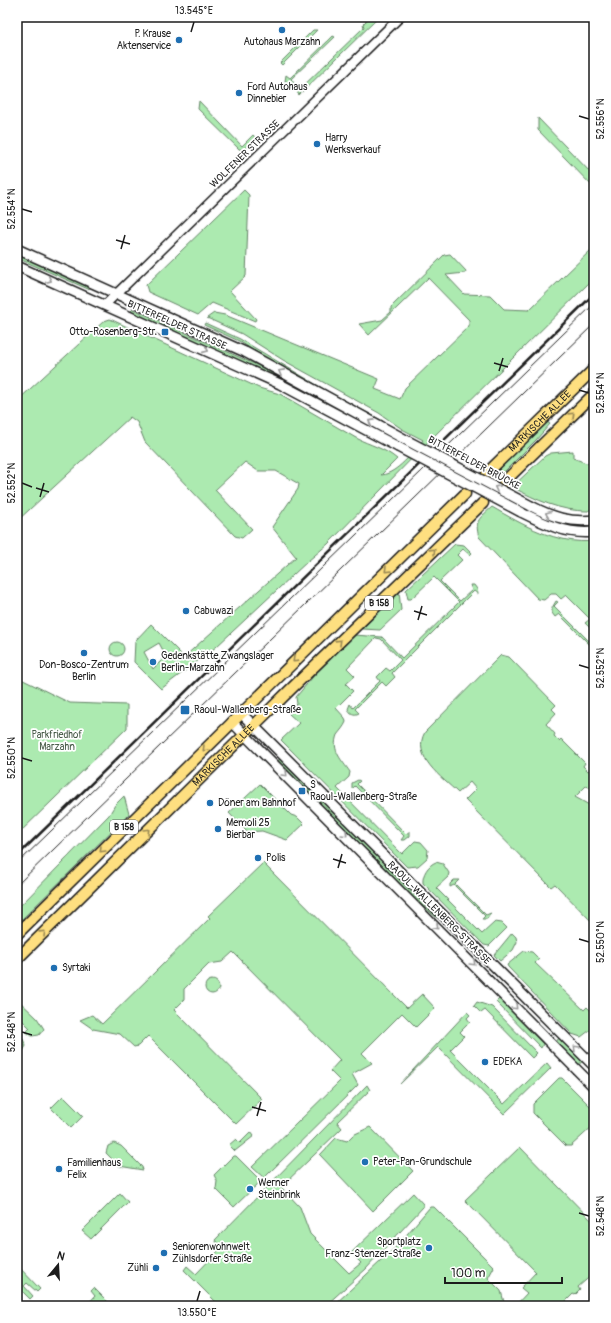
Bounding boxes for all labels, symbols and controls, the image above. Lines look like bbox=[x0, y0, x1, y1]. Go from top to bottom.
text: 13.545°E bbox=[175, 5, 213, 17]
marker: Autohaus Marzahn bbox=[277, 25, 287, 35]
place label: P. Krause Aktenservice bbox=[117, 28, 171, 52]
marker: P. Krause Aktenservice bbox=[174, 35, 184, 45]
place label: Autohaus Marzahn bbox=[244, 36, 321, 48]
place label: Ford Autohaus Dinnebier bbox=[247, 81, 308, 105]
marker: Ford Autohaus Dinnebier bbox=[234, 88, 244, 98]
text: 52.556°N bbox=[595, 98, 607, 140]
street label: WOLFENER STRASSE bbox=[208, 118, 282, 190]
place label: Harry Werksverkauf bbox=[325, 132, 381, 156]
marker: Harry Werksverkauf bbox=[312, 139, 322, 149]
text: 52.554°N bbox=[6, 188, 18, 229]
one-way arrow bbox=[45, 275, 52, 283]
street label: BITTERFELDER STRASSE bbox=[126, 298, 228, 352]
place label: Otto-Rosenberg-Str. bbox=[69, 326, 157, 338]
marker: Otto-Rosenberg-Str. bbox=[160, 327, 170, 337]
one-way arrow bbox=[202, 345, 209, 353]
one-way arrow bbox=[278, 369, 286, 376]
text: 52.554°N bbox=[595, 372, 607, 413]
street label: MÄRKISCHE ALLEE bbox=[506, 388, 574, 454]
one-way arrow bbox=[567, 413, 575, 420]
one-way arrow bbox=[368, 419, 375, 426]
street label: BITTERFELDER BRÜCKE bbox=[426, 434, 522, 492]
text: 52.552°N bbox=[6, 462, 18, 503]
one-way arrow bbox=[493, 485, 501, 493]
one-way arrow bbox=[544, 511, 552, 519]
one-way arrow bbox=[428, 548, 436, 556]
one-way arrow bbox=[385, 565, 392, 572]
road number: B 158 bbox=[365, 596, 393, 610]
place label: Cabuwazi bbox=[194, 605, 233, 617]
marker: Cabuwazi bbox=[181, 606, 191, 616]
one-way arrow bbox=[334, 639, 342, 647]
text: 52.552°N bbox=[595, 647, 607, 688]
marker: Don-Bosco-Zentrum Berlin bbox=[79, 648, 89, 658]
place label: Gedenkstätte Zwangslager Berlin-Marzahn bbox=[161, 650, 274, 674]
one-way arrow bbox=[292, 655, 300, 663]
marker: Gedenkstätte Zwangslager Berlin-Marzahn bbox=[148, 657, 158, 667]
place label: Don-Bosco-Zentrum Berlin bbox=[39, 659, 129, 683]
marker: Raoul-Wallenberg-Straße bbox=[179, 704, 191, 716]
place label: Raoul-Wallenberg-Straße bbox=[194, 704, 301, 716]
street label: MÄRKISCHE ALLEE bbox=[190, 722, 257, 789]
park label: Parkfriedhof Marzahn bbox=[32, 729, 82, 753]
text: 52.550°N bbox=[6, 737, 18, 779]
one-way arrow bbox=[202, 744, 210, 752]
one-way arrow bbox=[280, 770, 288, 777]
place label: S Raoul-Wallenberg-Straße bbox=[310, 779, 417, 803]
marker: S Raoul-Wallenberg-Straße bbox=[297, 786, 307, 796]
place label: Döner am Bahnhof bbox=[218, 797, 297, 809]
marker: Döner am Bahnhof bbox=[205, 798, 215, 808]
place label: Memoli 25 Bierbar bbox=[226, 817, 270, 841]
road number: B 158 bbox=[110, 820, 138, 834]
marker: Memoli 25 Bierbar bbox=[213, 824, 223, 834]
one-way arrow bbox=[142, 828, 150, 836]
one-way arrow bbox=[340, 830, 348, 837]
one-way arrow bbox=[99, 845, 107, 853]
place label: Polis bbox=[266, 852, 286, 864]
marker: Polis bbox=[253, 853, 263, 863]
street label: RAOUL-WALLENBERG-STRASSE bbox=[385, 859, 493, 967]
text: 52.550°N bbox=[595, 921, 607, 963]
one-way arrow bbox=[431, 922, 439, 930]
one-way arrow bbox=[38, 930, 46, 938]
one-way arrow bbox=[468, 958, 476, 966]
place label: Syrtaki bbox=[62, 962, 91, 974]
marker: Syrtaki bbox=[49, 963, 59, 973]
one-way arrow bbox=[510, 1002, 518, 1010]
text: 52.548°N bbox=[6, 1011, 18, 1052]
one-way arrow bbox=[573, 1045, 581, 1053]
place label: EDEKA bbox=[493, 1056, 523, 1068]
marker: EDEKA bbox=[480, 1057, 490, 1067]
place label: Peter-Pan-Grundschule bbox=[373, 1156, 472, 1168]
place label: Familienhaus Felix bbox=[67, 1157, 121, 1181]
marker: Peter-Pan-Grundschule bbox=[360, 1157, 370, 1167]
marker: Familienhaus Felix bbox=[54, 1164, 64, 1174]
place label: Werner Steinbrink bbox=[258, 1177, 301, 1201]
marker: Werner Steinbrink bbox=[245, 1184, 255, 1194]
text: 52.548°N bbox=[595, 1195, 607, 1236]
place label: Sportplatz Franz-Stenzer-Straße bbox=[325, 1236, 421, 1260]
place label: Seniorenwohnwelt Zühlsdorfer Straße bbox=[172, 1241, 252, 1265]
marker: Sportplatz Franz-Stenzer-Straße bbox=[424, 1243, 434, 1253]
north arrow bbox=[38, 1245, 78, 1285]
marker: Seniorenwohnwelt Zühlsdorfer Straße bbox=[159, 1248, 169, 1258]
text: N bbox=[55, 1249, 67, 1263]
scale bar bbox=[445, 1259, 562, 1285]
place label: Zühli bbox=[127, 1262, 148, 1274]
marker: Zühli bbox=[151, 1263, 161, 1273]
text: 100 m bbox=[451, 1266, 486, 1281]
text: 13.550°E bbox=[178, 1307, 216, 1319]

